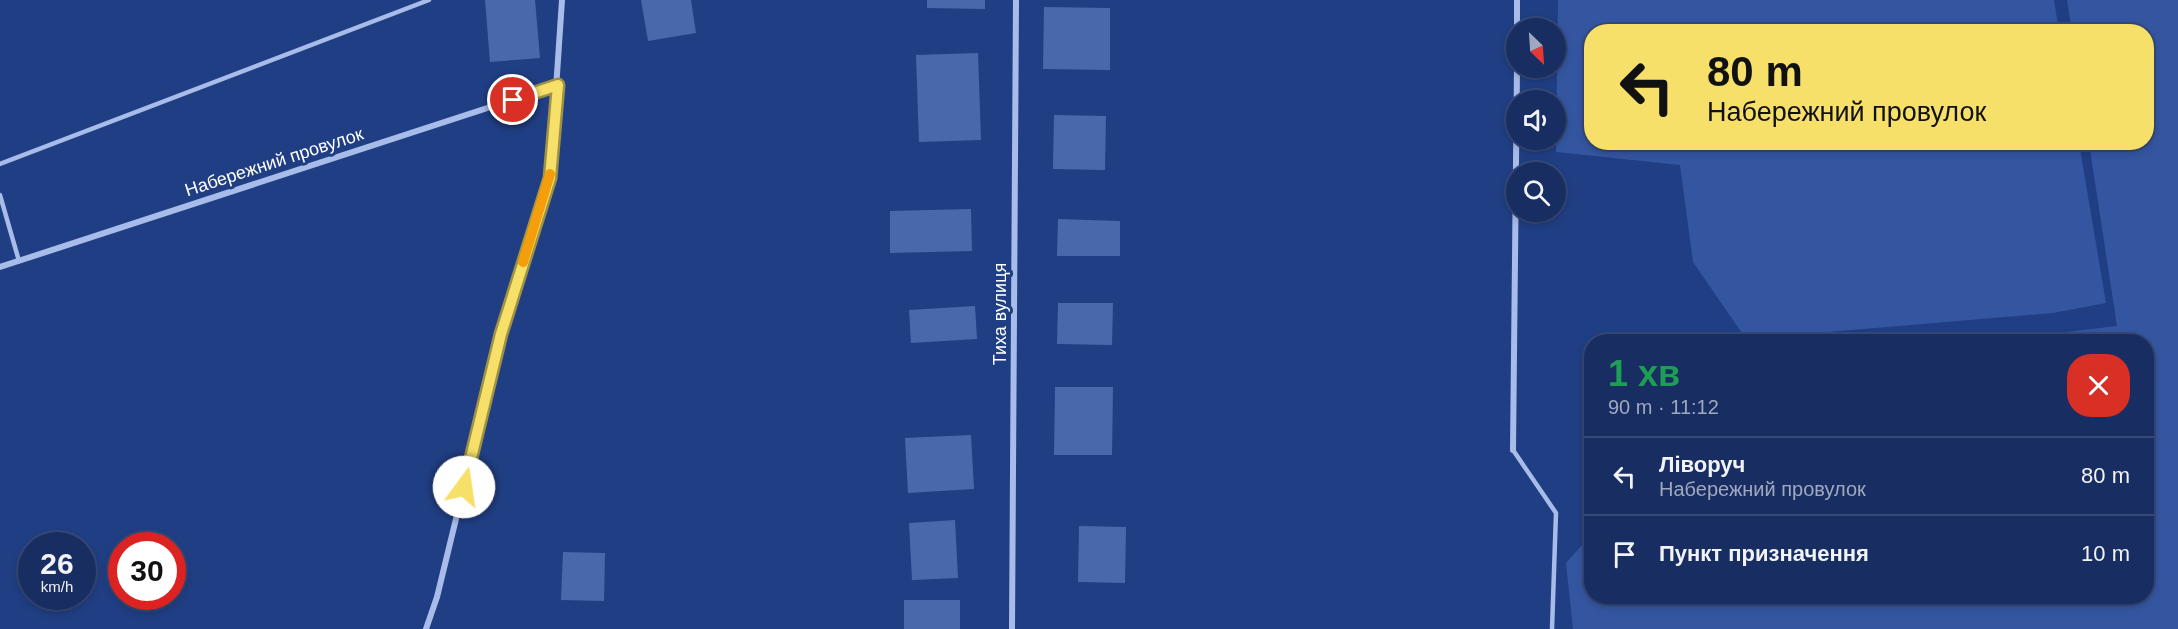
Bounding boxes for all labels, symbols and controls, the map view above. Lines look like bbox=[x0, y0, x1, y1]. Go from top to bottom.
north arrow bbox=[1506, 18, 1566, 78]
map controls bbox=[1506, 18, 1566, 222]
icon: left bbox=[1608, 48, 1686, 126]
text: 80 m bbox=[1707, 48, 1803, 95]
pin bbox=[487, 74, 538, 125]
icon: arrive bbox=[496, 83, 529, 116]
button: sound bbox=[1506, 90, 1566, 150]
text: Набережний провулок bbox=[1707, 97, 1986, 127]
street label: Набережний провулок bbox=[182, 124, 366, 200]
button: search bbox=[1506, 162, 1566, 222]
street label: Тиха вулиця bbox=[990, 263, 1010, 365]
text: 1 хв bbox=[1608, 353, 1680, 394]
button: close bbox=[2067, 354, 2130, 417]
text: 90 m · 11:12 bbox=[1608, 396, 1719, 418]
text: Ліворуч bbox=[1659, 452, 1745, 477]
position arrow bbox=[432, 455, 496, 519]
icon: left bbox=[1608, 460, 1641, 493]
text: 80 m bbox=[2081, 463, 2130, 488]
text: Набережний провулок bbox=[1659, 478, 1866, 500]
speed limit sign: 30 bbox=[108, 532, 186, 610]
icon: arrive bbox=[1608, 538, 1641, 571]
text: Пункт призначення bbox=[1659, 541, 1869, 566]
text: 10 m bbox=[2081, 541, 2130, 566]
text: 26 bbox=[40, 547, 74, 580]
text: km/h bbox=[41, 578, 73, 595]

